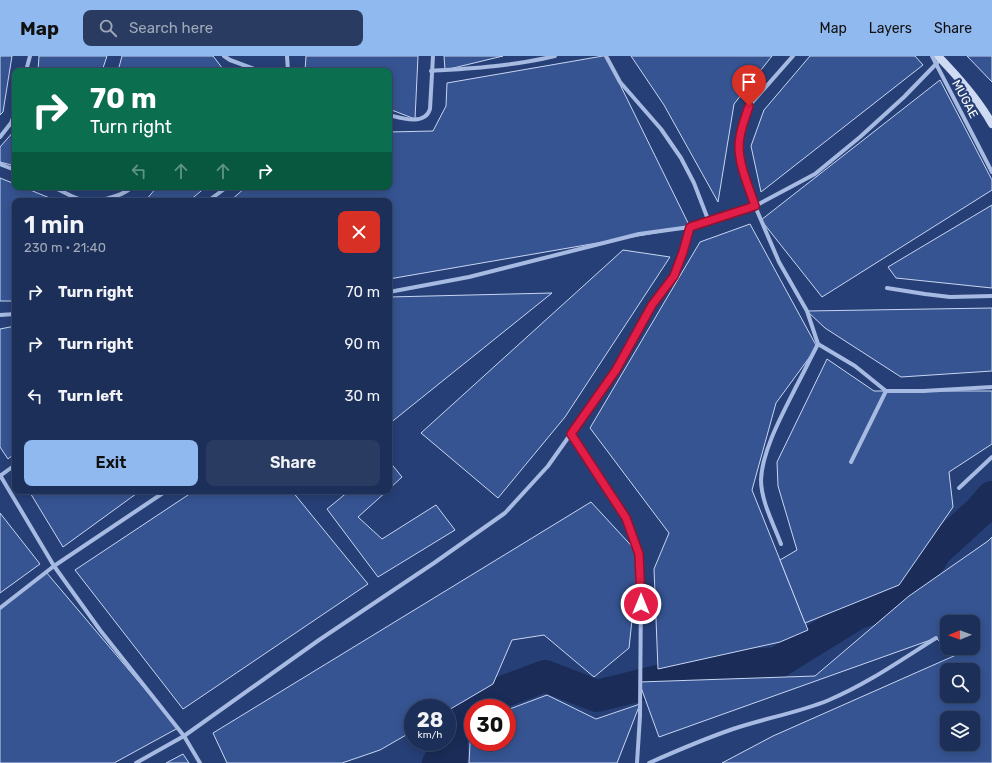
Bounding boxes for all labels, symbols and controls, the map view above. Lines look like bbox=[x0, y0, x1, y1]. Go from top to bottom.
search box bbox=[83, 10, 363, 46]
text: Map bbox=[20, 17, 59, 40]
icon: search bbox=[97, 17, 119, 39]
text: Search here bbox=[129, 19, 213, 37]
text: Map bbox=[820, 20, 847, 37]
text: Layers bbox=[869, 20, 912, 37]
text: Share bbox=[934, 20, 972, 37]
pin bbox=[732, 65, 766, 106]
icon: arrive bbox=[738, 71, 760, 93]
street label: MUGAE bbox=[949, 77, 981, 121]
text: 70 m bbox=[90, 82, 157, 115]
icon: right bbox=[24, 84, 76, 136]
text: Turn right bbox=[90, 116, 172, 138]
icon: left bbox=[128, 160, 150, 182]
icon: ahead bbox=[170, 160, 192, 182]
icon: ahead bbox=[212, 160, 234, 182]
icon: right bbox=[254, 160, 276, 182]
text: 1 min bbox=[24, 211, 84, 239]
button: close bbox=[338, 211, 380, 253]
text: 230 m · 21:40 bbox=[24, 240, 106, 255]
icon: right bbox=[24, 281, 46, 303]
text: Turn right bbox=[58, 283, 133, 301]
text: 70 m bbox=[346, 283, 380, 301]
icon: right bbox=[24, 333, 46, 355]
text: Turn right bbox=[58, 335, 133, 353]
text: 90 m bbox=[345, 335, 380, 353]
icon: left bbox=[24, 385, 46, 407]
text: Turn left bbox=[58, 387, 123, 405]
text: 30 m bbox=[344, 387, 380, 405]
button: Exit bbox=[24, 440, 198, 486]
button: Share bbox=[206, 440, 380, 486]
position arrow bbox=[620, 583, 662, 625]
north arrow bbox=[940, 615, 980, 655]
map controls bbox=[940, 615, 980, 751]
button: search bbox=[940, 663, 980, 703]
speed limit sign: 30 bbox=[464, 699, 516, 751]
text: 28 bbox=[417, 708, 443, 732]
button: layers bbox=[940, 711, 980, 751]
text: km/h bbox=[418, 729, 442, 741]

